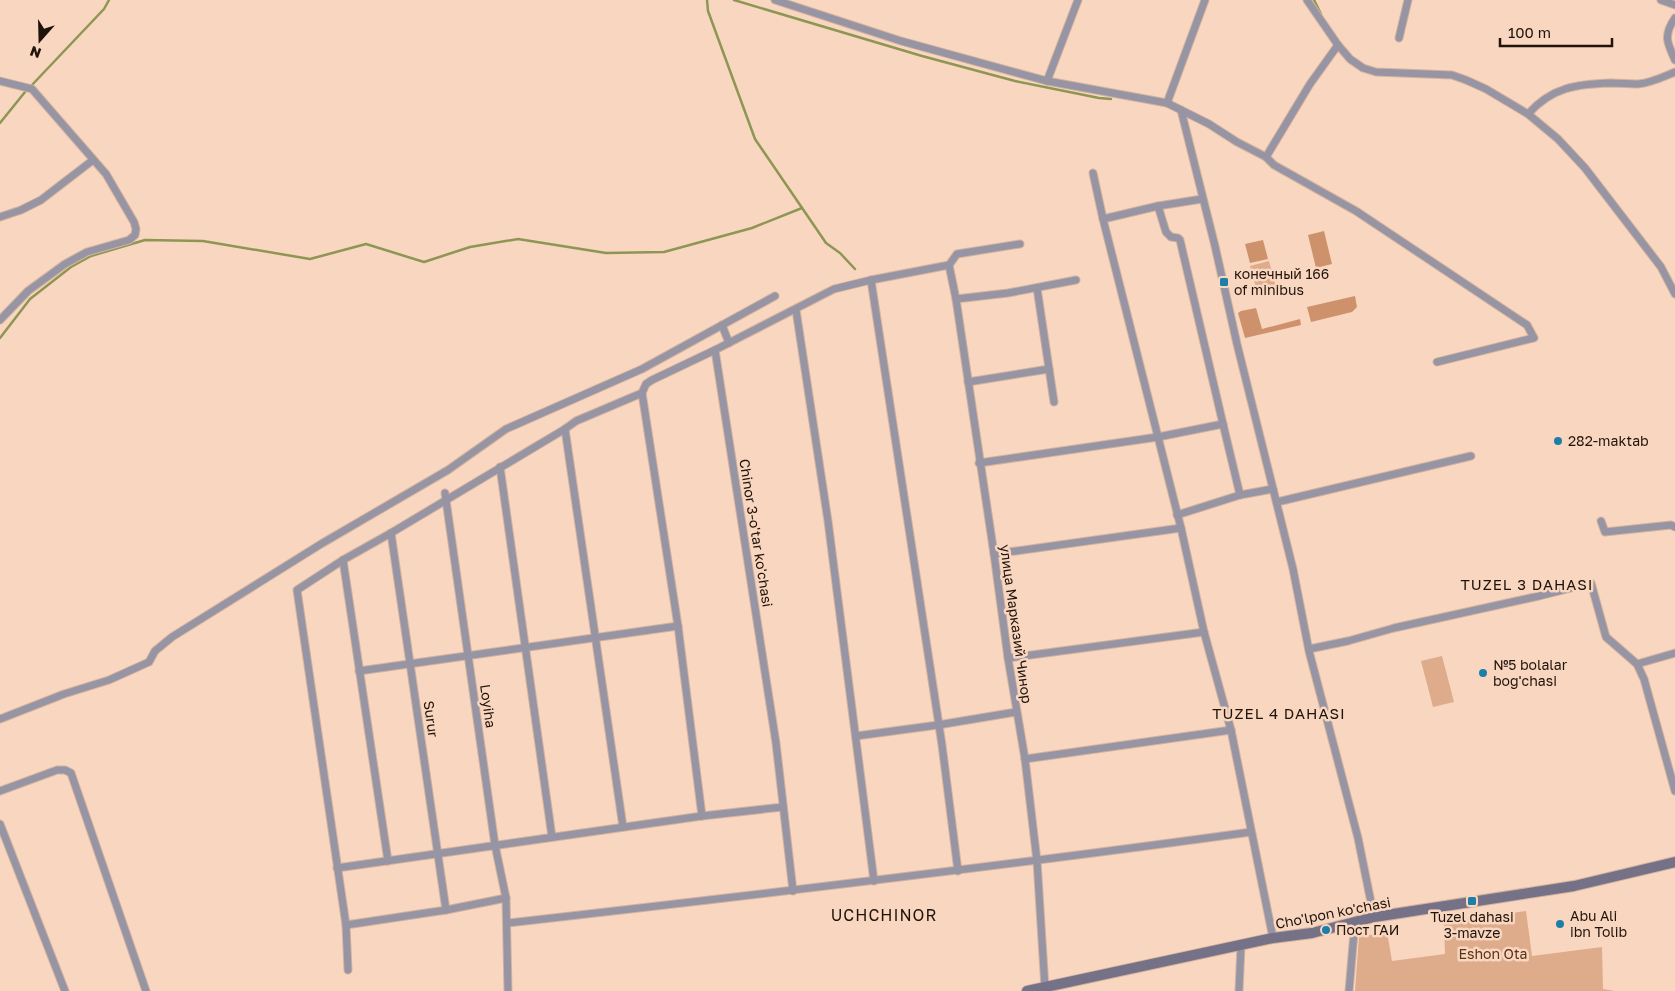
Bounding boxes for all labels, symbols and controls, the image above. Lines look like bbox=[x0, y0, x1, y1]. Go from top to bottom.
north arrow bbox=[15, 15, 65, 65]
scale bar bbox=[1500, 15, 1612, 47]
text: 100 m bbox=[1508, 23, 1551, 41]
text: N bbox=[27, 43, 43, 62]
place label: конечный 166 of minibus bbox=[1234, 265, 1329, 298]
marker: конечный 166 of minibus bbox=[1218, 276, 1230, 288]
place label: 282-maktab bbox=[1568, 432, 1649, 449]
marker: 282-maktab bbox=[1552, 435, 1564, 447]
street label: Chinor 3-o'tar ko'chasi bbox=[736, 458, 777, 608]
street label: улица Марказий Чинор bbox=[997, 543, 1036, 704]
district label: TUZEL 3 DAHASI bbox=[1460, 575, 1594, 593]
place label: №5 bolalar bog'chasi bbox=[1493, 656, 1568, 689]
marker: №5 bolalar bog'chasi bbox=[1477, 667, 1489, 679]
street label: Loyiha bbox=[477, 683, 500, 729]
street label: Surur bbox=[421, 700, 443, 739]
district label: TUZEL 4 DAHASI bbox=[1212, 704, 1346, 722]
street label: Cho'lpon ko'chasi bbox=[1274, 893, 1392, 932]
marker: Tuzel dahasi 3-mavze bbox=[1466, 895, 1478, 907]
district label: UCHCHINOR bbox=[831, 905, 937, 925]
place label: Abu Ali ibn Tolib bbox=[1570, 907, 1627, 940]
place label: Tuzel dahasi 3-mavze bbox=[1430, 908, 1514, 941]
marker: Abu Ali ibn Tolib bbox=[1554, 918, 1566, 930]
place label: Пост ГАИ bbox=[1336, 921, 1399, 938]
marker: Пост ГАИ bbox=[1320, 924, 1332, 936]
park label: Eshon Ota bbox=[1459, 945, 1527, 962]

